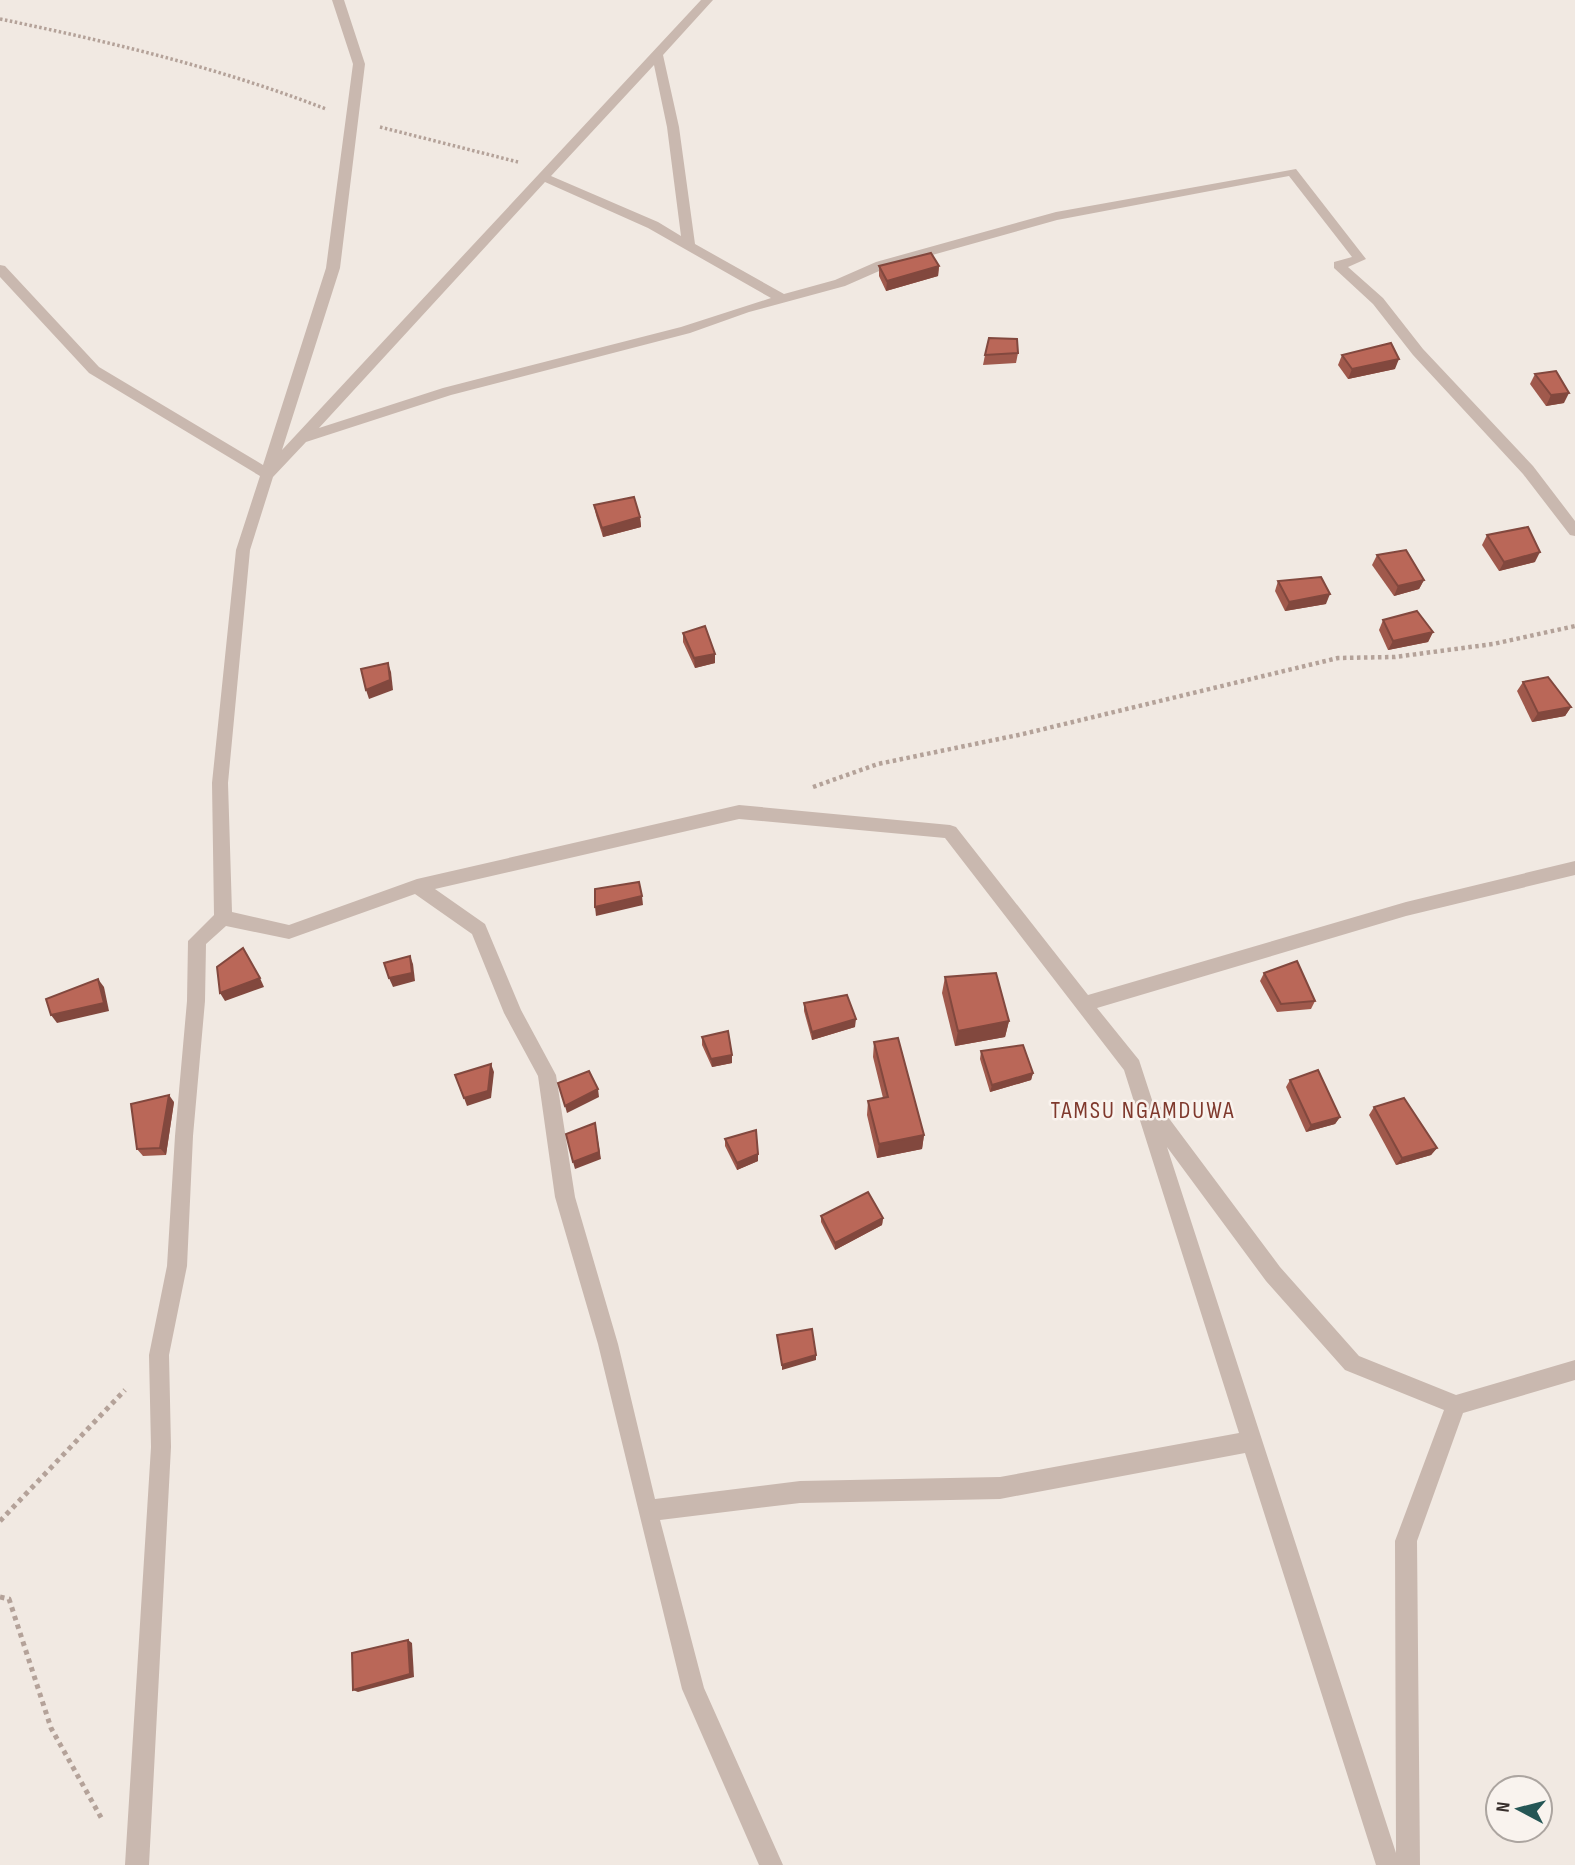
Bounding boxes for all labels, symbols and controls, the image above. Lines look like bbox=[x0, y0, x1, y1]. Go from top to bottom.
district label: TAMSU NGAMDUWA bbox=[1050, 1096, 1236, 1125]
north arrow bbox=[1484, 1774, 1554, 1844]
text: N bbox=[1492, 1801, 1516, 1814]

